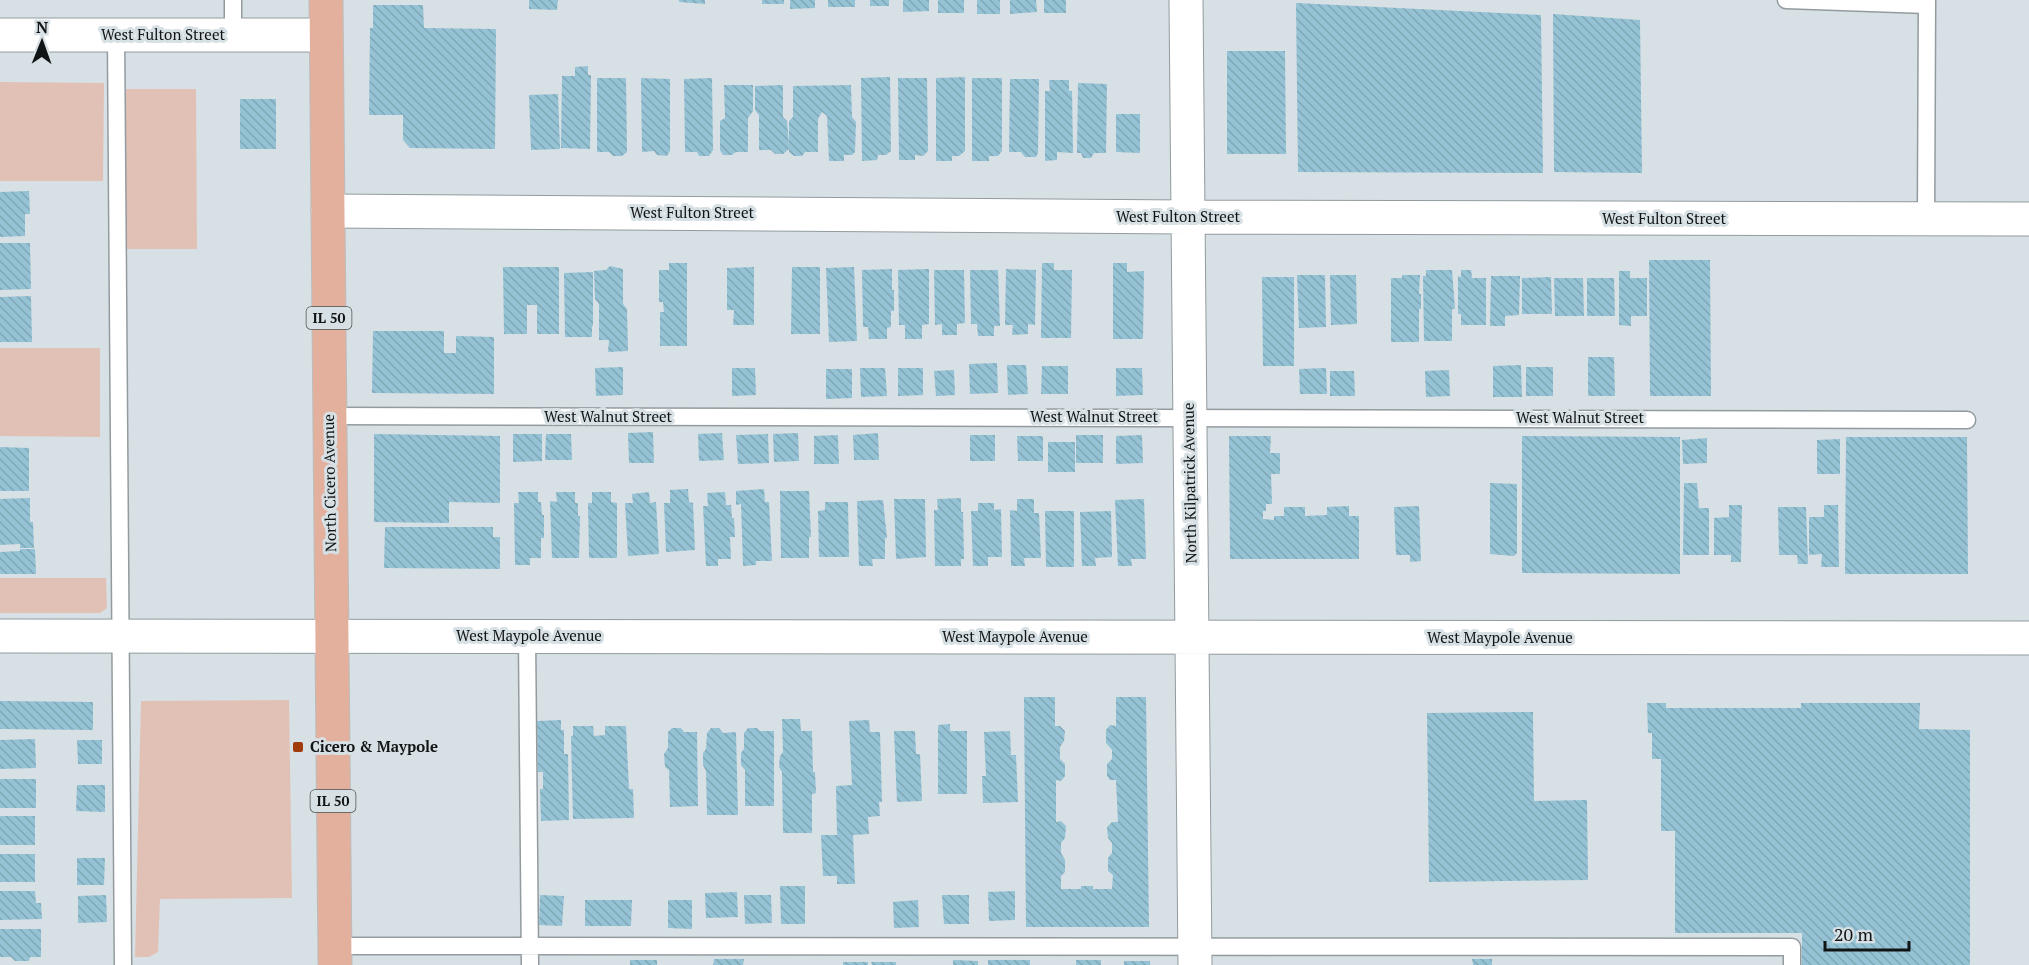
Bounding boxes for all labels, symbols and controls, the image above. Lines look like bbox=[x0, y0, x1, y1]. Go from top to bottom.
north arrow bbox=[12, 12, 72, 72]
text: N bbox=[36, 16, 49, 38]
street label: West Fulton Street bbox=[101, 24, 225, 44]
street label: West Fulton Street bbox=[630, 202, 754, 222]
street label: West Fulton Street bbox=[1116, 206, 1240, 226]
street label: West Fulton Street bbox=[1602, 208, 1726, 228]
road number: IL 50 bbox=[306, 307, 352, 329]
street label: North Kilpatrick Avenue bbox=[1178, 402, 1200, 564]
street label: West Walnut Street bbox=[544, 406, 673, 426]
street label: West Walnut Street bbox=[1030, 406, 1159, 426]
street label: West Walnut Street bbox=[1516, 407, 1645, 427]
street label: North Cicero Avenue bbox=[318, 414, 340, 552]
street label: West Maypole Avenue bbox=[456, 625, 602, 645]
street label: West Maypole Avenue bbox=[942, 626, 1088, 646]
street label: West Maypole Avenue bbox=[1427, 627, 1573, 647]
place label: Cicero & Maypole bbox=[310, 736, 438, 756]
marker: Cicero & Maypole bbox=[291, 740, 305, 754]
road number: IL 50 bbox=[310, 790, 356, 812]
scale bar bbox=[1825, 914, 1909, 952]
text: 20 m bbox=[1834, 922, 1874, 946]

